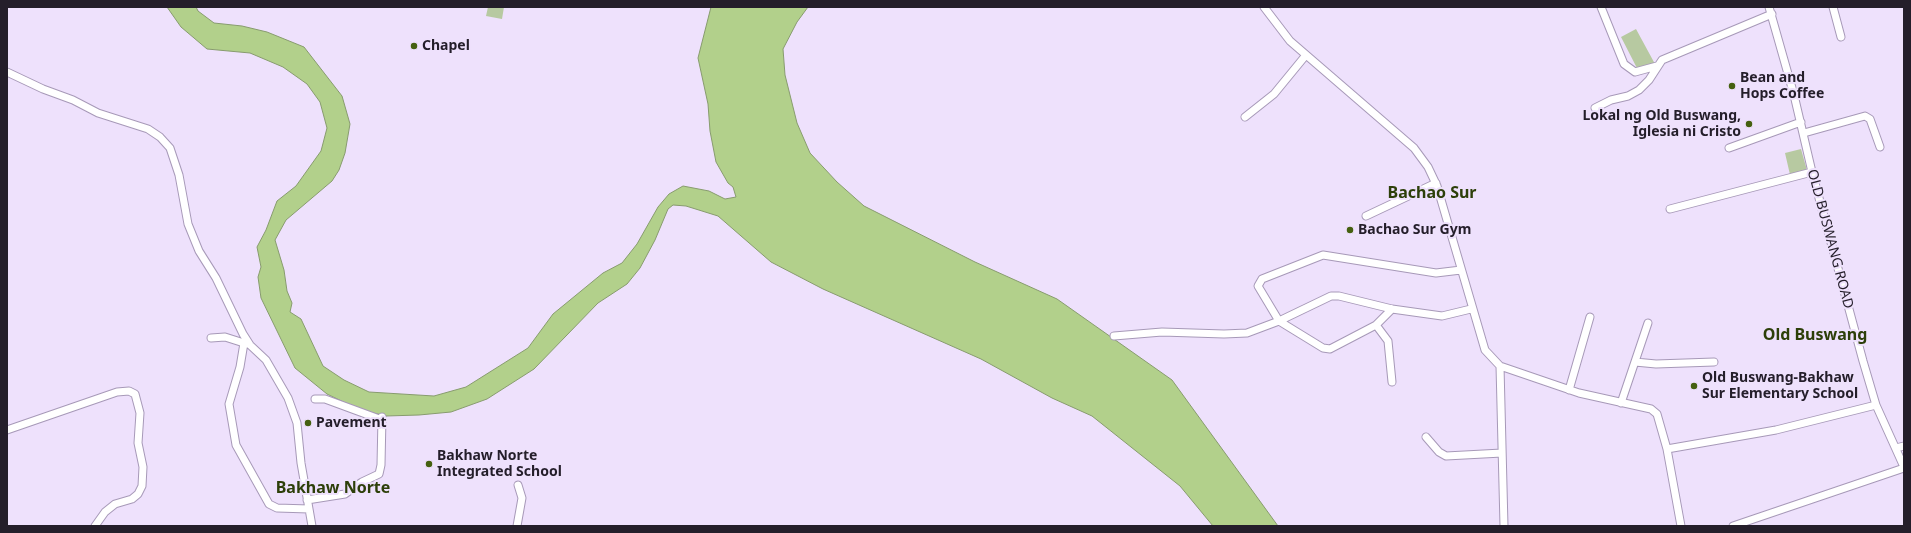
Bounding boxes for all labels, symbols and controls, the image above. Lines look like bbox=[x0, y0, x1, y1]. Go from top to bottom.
place label: Chapel bbox=[422, 38, 470, 54]
marker: Chapel bbox=[409, 41, 419, 51]
place label: Bean and Hops Coffee bbox=[1740, 70, 1824, 102]
marker: Bean and Hops Coffee bbox=[1727, 81, 1737, 91]
place label: Lokal ng Old Buswang, Iglesia ni Cristo bbox=[1582, 108, 1741, 140]
marker: Lokal ng Old Buswang, Iglesia ni Cristo bbox=[1744, 119, 1754, 129]
street label: OLD BUSWANG ROAD bbox=[1803, 167, 1857, 311]
district label: Bachao Sur bbox=[1388, 183, 1476, 203]
place label: Bachao Sur Gym bbox=[1358, 222, 1471, 238]
marker: Bachao Sur Gym bbox=[1345, 225, 1355, 235]
district label: Old Buswang bbox=[1763, 325, 1867, 345]
place label: Old Buswang-Bakhaw Sur Elementary School bbox=[1702, 370, 1858, 402]
marker: Old Buswang-Bakhaw Sur Elementary School bbox=[1689, 381, 1699, 391]
place label: Pavement bbox=[316, 415, 387, 431]
marker: Pavement bbox=[303, 418, 313, 428]
place label: Bakhaw Norte Integrated School bbox=[437, 448, 562, 480]
marker: Bakhaw Norte Integrated School bbox=[424, 459, 434, 469]
district label: Bakhaw Norte bbox=[276, 478, 390, 498]

